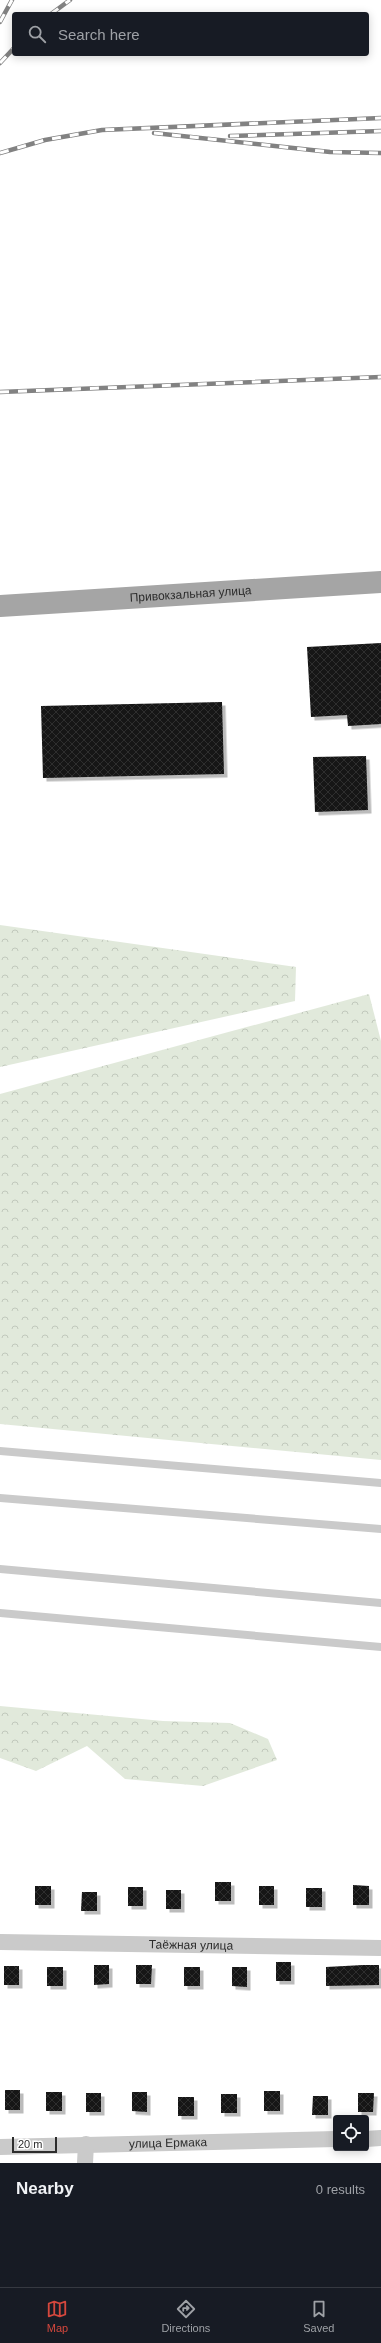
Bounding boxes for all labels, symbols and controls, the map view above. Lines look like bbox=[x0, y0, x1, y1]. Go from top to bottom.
search box bbox=[12, 12, 369, 56]
icon: search bbox=[26, 23, 48, 45]
text: Search here bbox=[58, 26, 140, 43]
street label: Привокзальная улица bbox=[129, 583, 252, 605]
street label: Таёжная улица bbox=[149, 1937, 234, 1953]
map controls bbox=[333, 2115, 369, 2151]
button: locate bbox=[333, 2115, 369, 2151]
scale bar bbox=[12, 2135, 57, 2154]
street label: улица Ермака bbox=[129, 2135, 208, 2151]
text: 20 m bbox=[18, 2138, 42, 2150]
text: Nearby bbox=[16, 2179, 74, 2198]
text: 0 results bbox=[316, 2182, 365, 2197]
tab: Map bbox=[46, 2298, 68, 2334]
tab: Directions bbox=[161, 2298, 210, 2334]
tab: Saved bbox=[303, 2298, 334, 2334]

